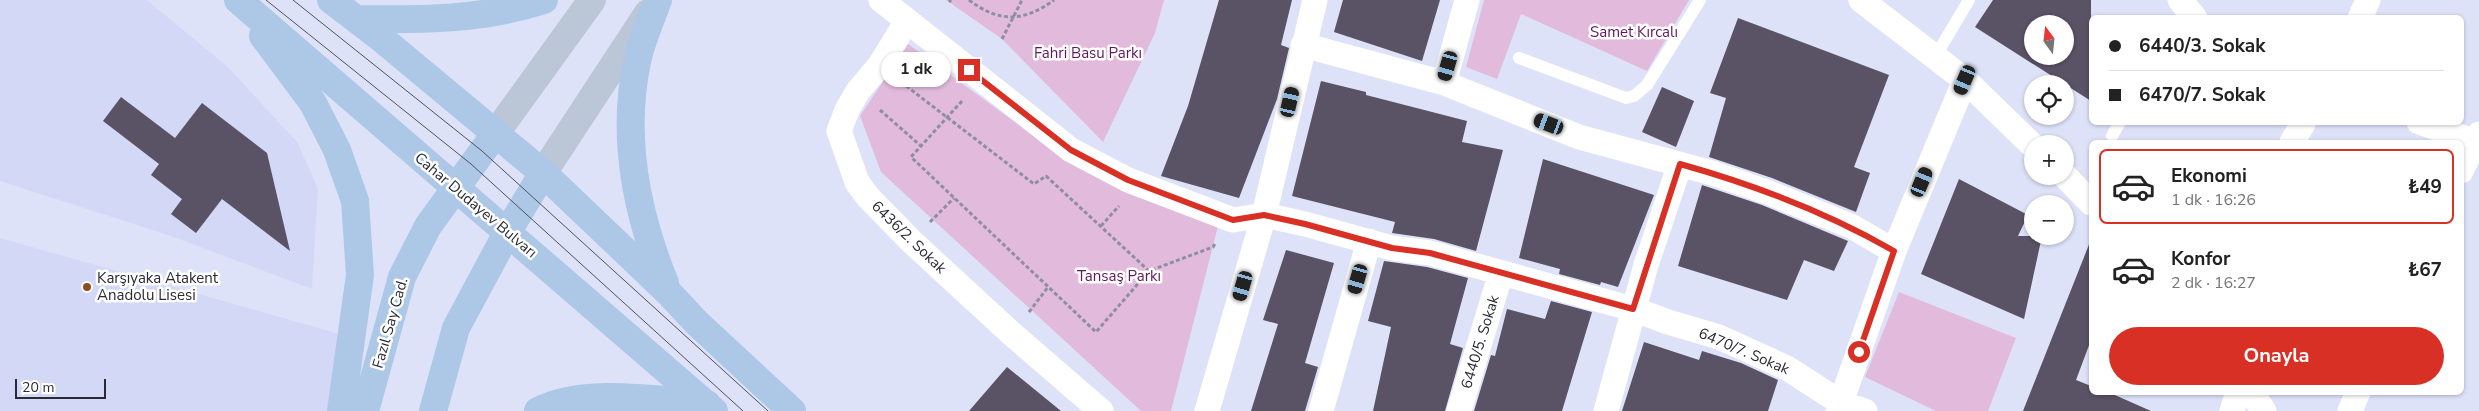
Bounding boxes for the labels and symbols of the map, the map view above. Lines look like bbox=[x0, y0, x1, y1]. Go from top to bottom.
north arrow bbox=[2024, 15, 2074, 65]
park label: Samet Kırcalı bbox=[1590, 22, 1678, 42]
park label: Fahri Basu Parkı bbox=[1034, 43, 1142, 63]
car bbox=[1436, 50, 1459, 82]
callout: 1 dk bbox=[882, 52, 952, 88]
route end bbox=[958, 59, 980, 81]
car bbox=[1952, 63, 1977, 97]
car bbox=[1279, 86, 1300, 118]
car bbox=[1532, 112, 1565, 136]
street label: Cahar Dudayev Bulvarı bbox=[411, 148, 541, 262]
car bbox=[1909, 165, 1934, 199]
street label: 6436/2. Sokak bbox=[867, 196, 951, 278]
car bbox=[1346, 263, 1369, 295]
park label: Tansaş Parkı bbox=[1077, 266, 1161, 286]
place label: Karşıyaka Atakent Anadolu Lisesi bbox=[97, 268, 219, 305]
car bbox=[1231, 270, 1254, 302]
street label: Fazıl Say Cad. bbox=[368, 275, 412, 371]
marker: Karşıyaka Atakent Anadolu Lisesi bbox=[81, 281, 93, 293]
street label: 6440/5. Sokak bbox=[1456, 292, 1504, 391]
street label: 6470/7. Sokak bbox=[1695, 323, 1793, 379]
route start bbox=[1848, 341, 1870, 363]
scale bar bbox=[15, 376, 106, 399]

